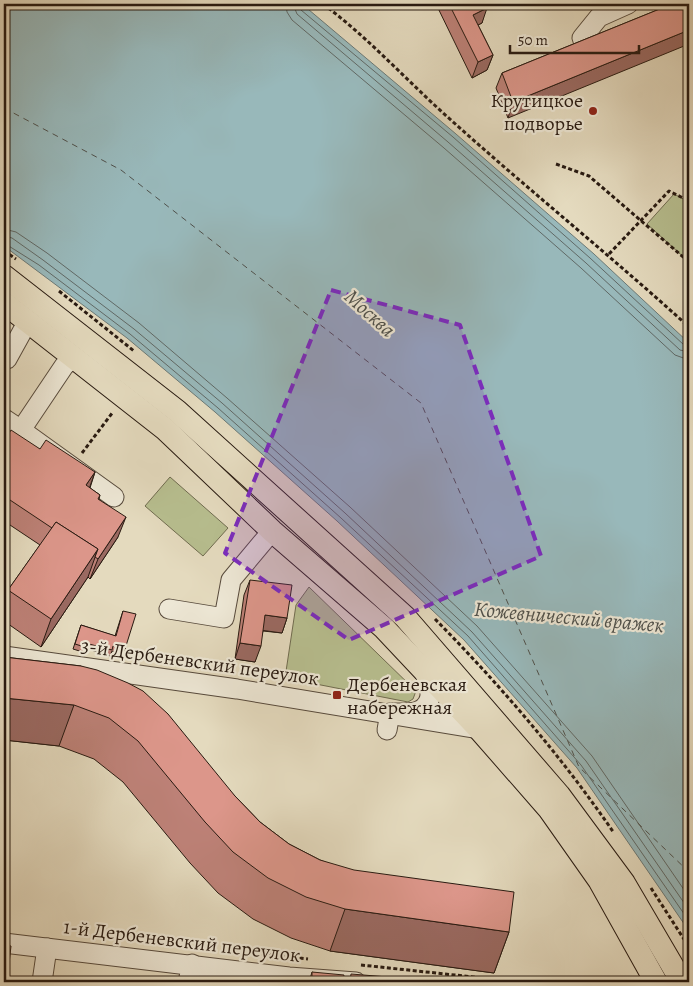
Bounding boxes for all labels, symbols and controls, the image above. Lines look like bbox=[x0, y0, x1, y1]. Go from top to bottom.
scale bar bbox=[510, 22, 639, 54]
text: 50 m bbox=[518, 30, 548, 50]
place label: Крутицкое подворье bbox=[490, 87, 583, 137]
marker: Крутицкое подворье bbox=[587, 105, 599, 117]
water label: Москва bbox=[338, 283, 402, 344]
water label: Кожевнический вражек bbox=[473, 595, 665, 639]
street label: 3-й Дербеневский переулок bbox=[79, 632, 321, 692]
place label: Дербеневская набережная bbox=[347, 671, 467, 721]
marker: Дербеневская набережная bbox=[331, 689, 343, 701]
street label: 1-й Дербеневский переулок bbox=[62, 913, 302, 969]

